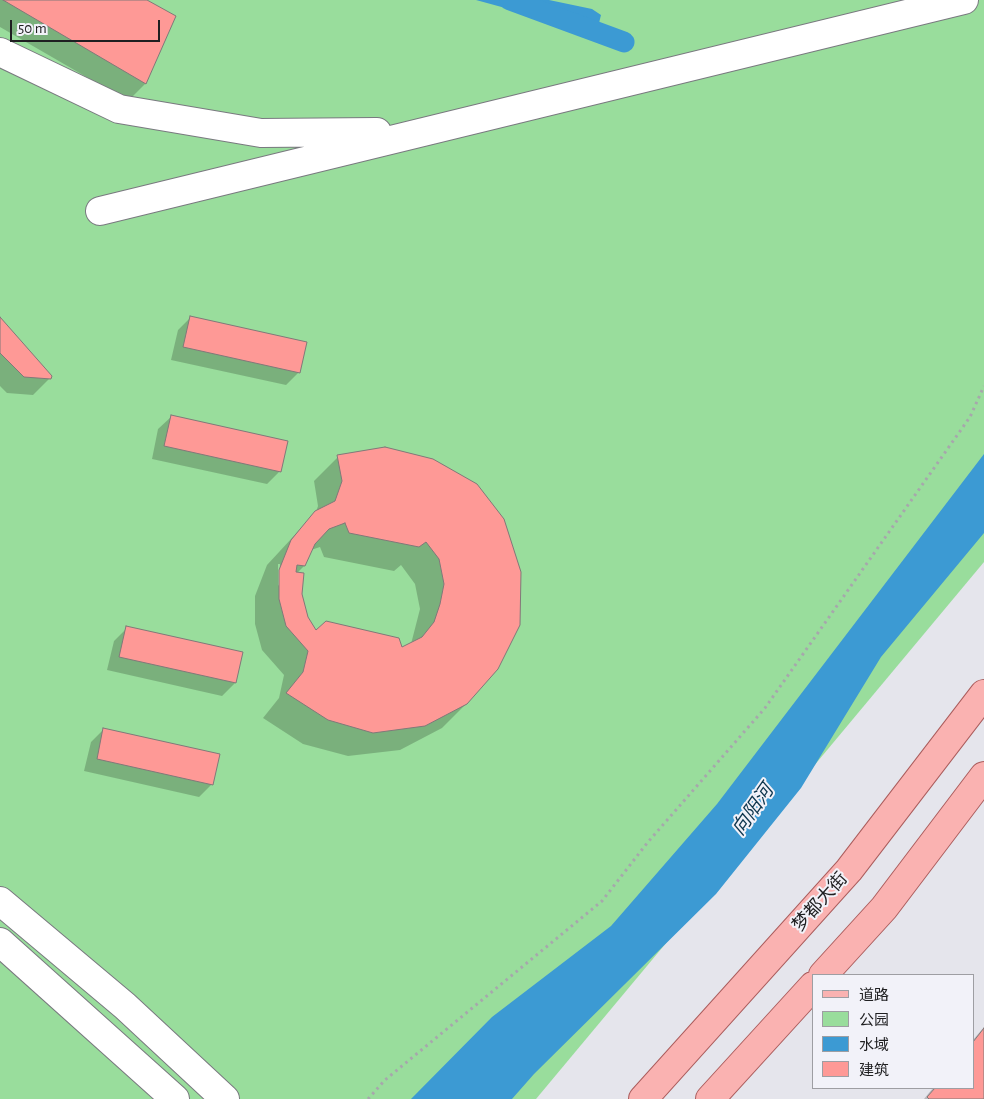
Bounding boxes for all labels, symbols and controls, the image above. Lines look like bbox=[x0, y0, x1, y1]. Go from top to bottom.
scale bar bbox=[12, 10, 162, 42]
text: 50 m bbox=[18, 21, 47, 36]
water label: 向阳河 bbox=[727, 780, 779, 840]
street label: 梦都大街 bbox=[788, 868, 852, 936]
legend bbox=[812, 974, 974, 1089]
text: 道路 bbox=[859, 988, 889, 1003]
text: 公园 bbox=[859, 1013, 889, 1028]
text: 水域 bbox=[859, 1038, 889, 1053]
text: 建筑 bbox=[859, 1063, 889, 1078]

